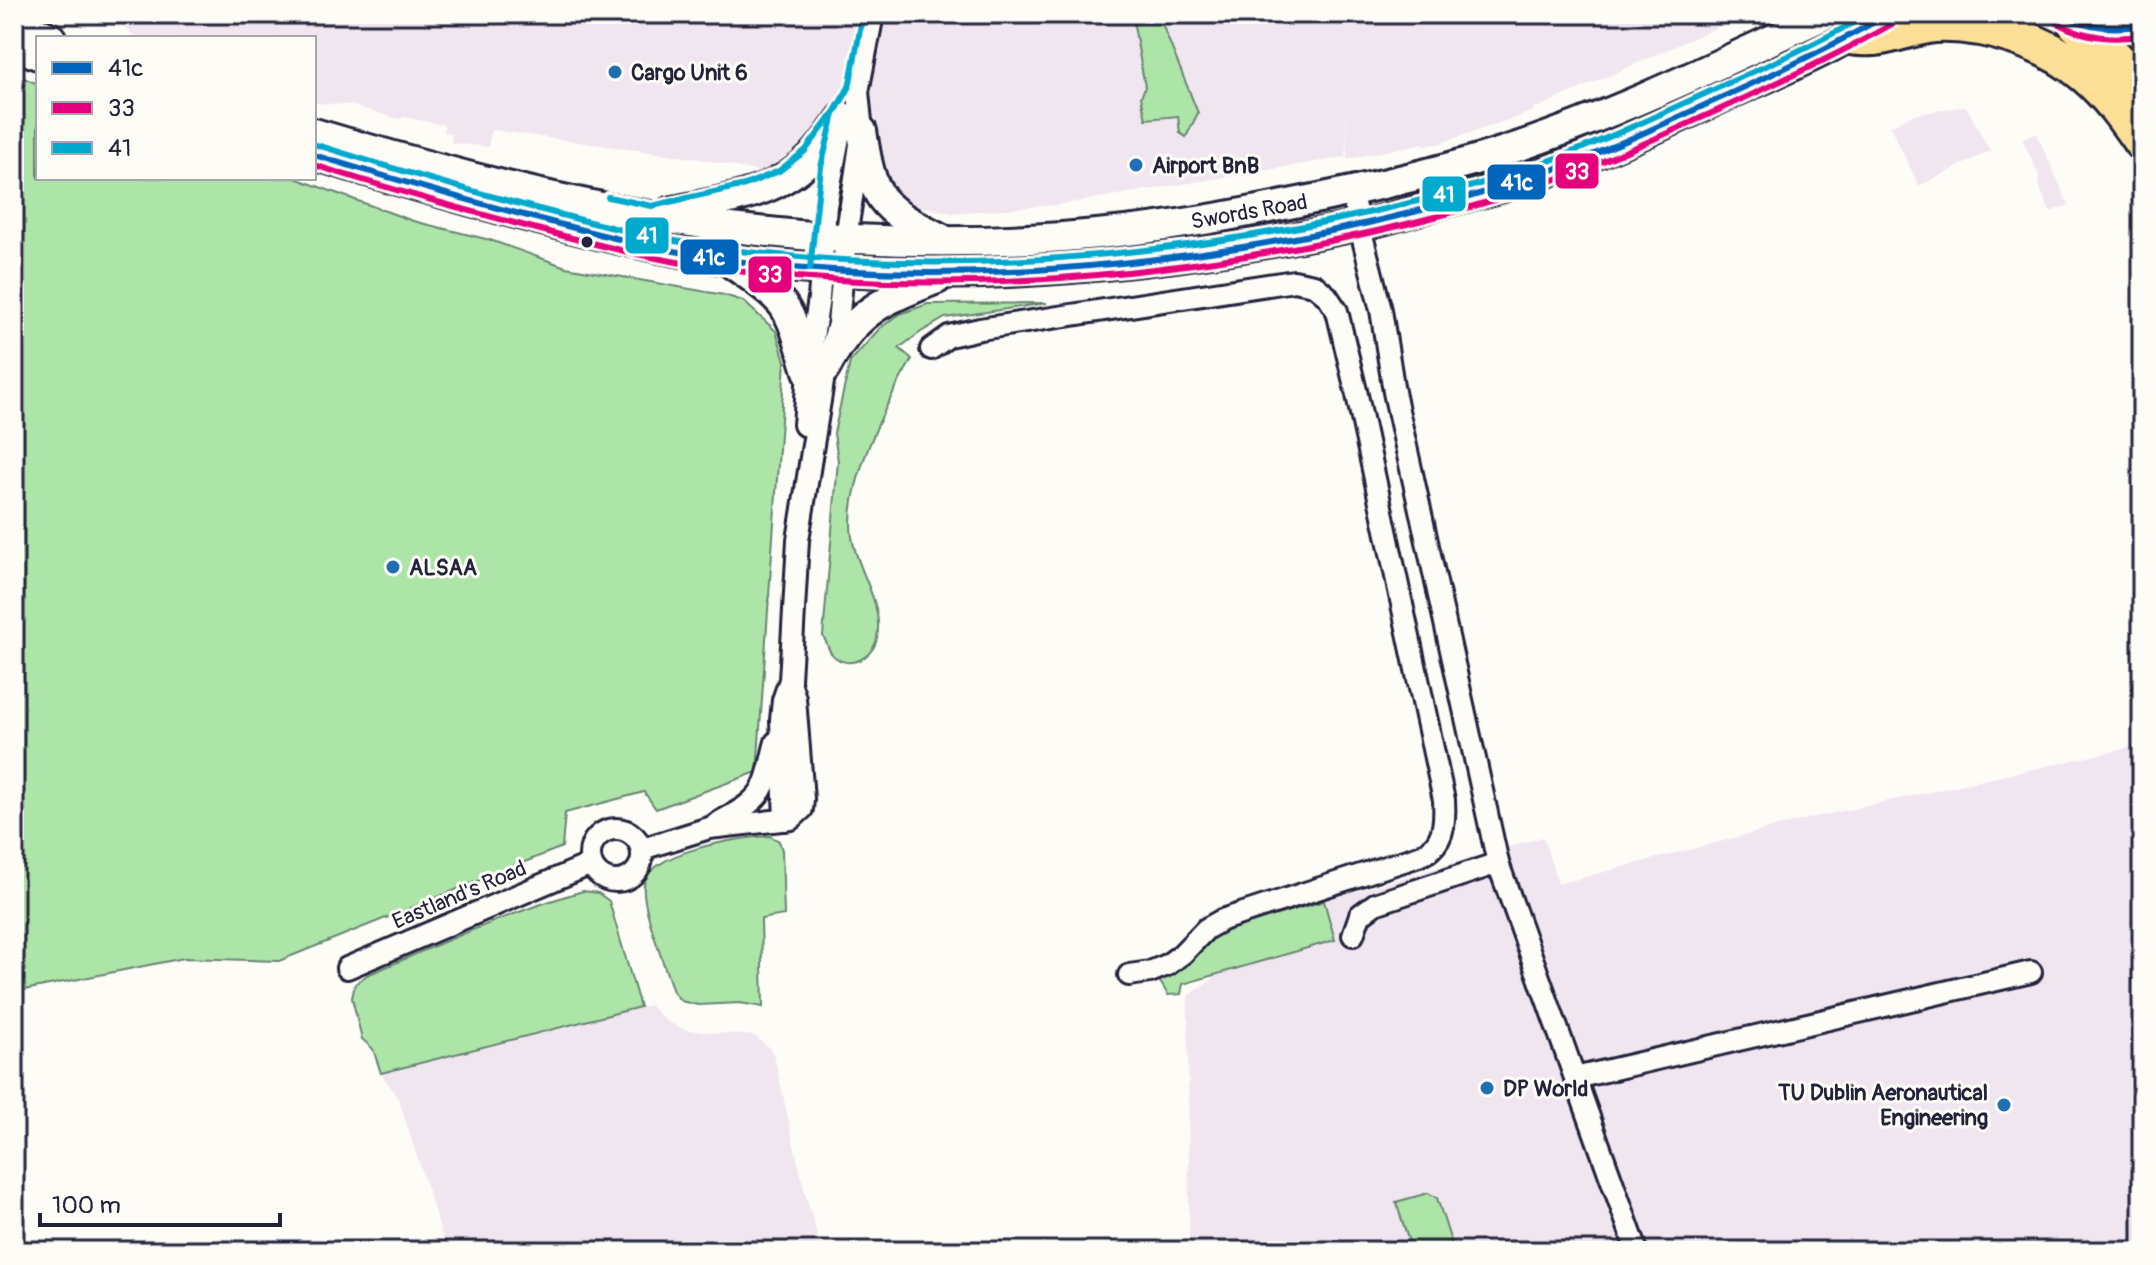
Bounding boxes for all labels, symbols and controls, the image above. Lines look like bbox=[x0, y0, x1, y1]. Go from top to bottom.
legend bbox=[36, 36, 316, 180]
text: 41c bbox=[108, 54, 144, 83]
place label: Cargo Unit 6 bbox=[631, 59, 748, 87]
marker: Cargo Unit 6 bbox=[606, 63, 624, 81]
text: 33 bbox=[108, 94, 135, 123]
text: 41 bbox=[108, 134, 131, 163]
place label: Airport BnB bbox=[1152, 152, 1259, 180]
line badge: 33 bbox=[1554, 152, 1600, 190]
marker: Airport BnB bbox=[1127, 156, 1145, 174]
text: 33 bbox=[1565, 158, 1589, 186]
line badge: 41c bbox=[1486, 163, 1547, 201]
text: 41c bbox=[1501, 169, 1533, 197]
line badge: 41 bbox=[1421, 175, 1467, 213]
text: 41 bbox=[1433, 181, 1455, 209]
street label: Swords Road bbox=[1189, 188, 1310, 236]
line badge: 41 bbox=[624, 216, 670, 255]
text: 41 bbox=[636, 222, 658, 250]
unlabelled marker bbox=[579, 234, 595, 250]
line badge: 41c bbox=[679, 238, 740, 276]
text: 41c bbox=[693, 244, 725, 272]
line badge: 33 bbox=[747, 255, 793, 294]
text: 33 bbox=[758, 261, 782, 289]
place label: ALSAA bbox=[409, 554, 478, 582]
marker: ALSAA bbox=[384, 558, 402, 576]
street label: Eastland's Road bbox=[388, 854, 531, 936]
place label: DP World bbox=[1503, 1075, 1588, 1103]
marker: DP World bbox=[1478, 1079, 1496, 1097]
place label: TU Dublin Aeronautical Engineering bbox=[1777, 1079, 1988, 1132]
marker: TU Dublin Aeronautical Engineering bbox=[1995, 1096, 2013, 1114]
scale bar bbox=[40, 1177, 280, 1227]
text: 100 m bbox=[52, 1191, 121, 1220]

